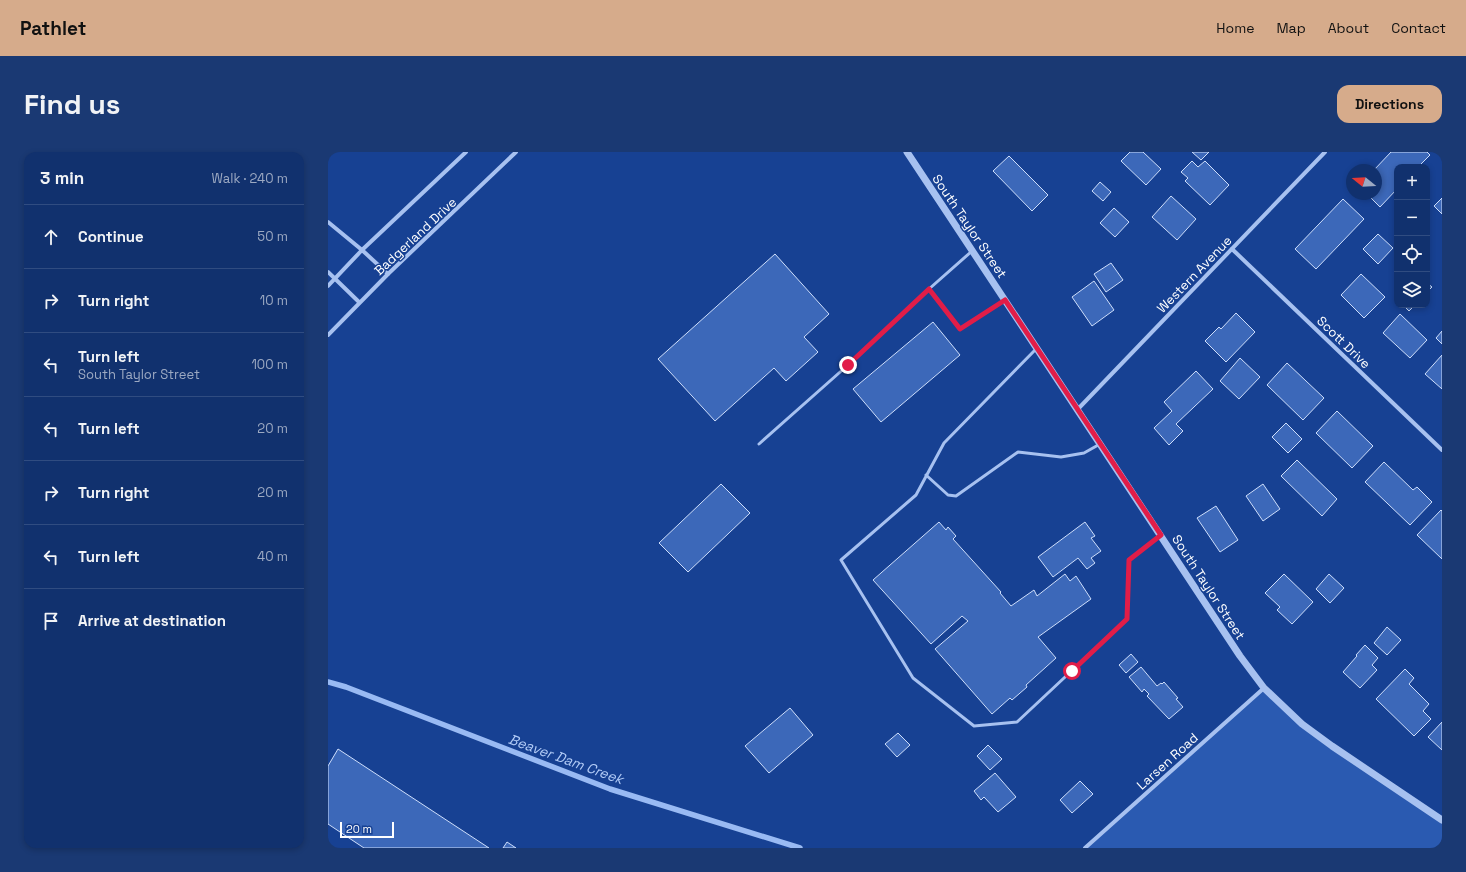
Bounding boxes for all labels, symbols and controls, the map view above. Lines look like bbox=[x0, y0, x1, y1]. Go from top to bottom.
text: Pathlet bbox=[20, 16, 86, 41]
text: Home bbox=[1216, 19, 1254, 37]
text: Map bbox=[1276, 19, 1306, 37]
text: About bbox=[1328, 19, 1369, 37]
text: Contact bbox=[1391, 19, 1446, 37]
button: Directions bbox=[1337, 85, 1442, 123]
text: Find us bbox=[24, 86, 121, 122]
north arrow bbox=[1346, 164, 1382, 200]
map controls bbox=[1394, 164, 1430, 308]
button: + bbox=[1394, 164, 1430, 200]
text: 3 min bbox=[40, 167, 84, 189]
text: Walk · 240 m bbox=[212, 170, 288, 187]
street label: South Taylor Street bbox=[928, 171, 1011, 282]
street label: Badgerland Drive bbox=[371, 194, 460, 279]
button: − bbox=[1394, 200, 1430, 236]
icon: ahead bbox=[40, 226, 62, 248]
text: Continue bbox=[78, 227, 144, 246]
text: 50 m bbox=[257, 228, 288, 245]
street label: Western Avenue bbox=[1153, 232, 1236, 317]
button: locate bbox=[1394, 236, 1430, 272]
button: layers bbox=[1394, 272, 1430, 308]
icon: right bbox=[40, 290, 62, 312]
text: Turn right bbox=[78, 291, 149, 310]
text: 10 m bbox=[260, 292, 288, 309]
street label: Scott Drive bbox=[1313, 312, 1374, 372]
text: Turn left bbox=[78, 347, 140, 366]
icon: left bbox=[40, 354, 62, 376]
text: 100 m bbox=[251, 356, 288, 373]
route end bbox=[839, 356, 857, 374]
text: South Taylor Street bbox=[78, 366, 200, 383]
icon: left bbox=[40, 418, 62, 440]
text: Turn left bbox=[78, 419, 140, 438]
text: 20 m bbox=[257, 420, 288, 437]
icon: right bbox=[40, 482, 62, 504]
text: Turn right bbox=[78, 483, 149, 502]
text: 20 m bbox=[257, 484, 288, 501]
street label: South Taylor Street bbox=[1168, 532, 1249, 643]
icon: left bbox=[40, 546, 62, 568]
text: Turn left bbox=[78, 547, 140, 566]
text: 40 m bbox=[257, 548, 288, 565]
icon: arrive bbox=[40, 610, 62, 632]
text: Arrive at destination bbox=[78, 611, 226, 630]
route start bbox=[1063, 662, 1081, 680]
street label: Larsen Road bbox=[1133, 729, 1202, 793]
water label: Beaver Dam Creek bbox=[506, 730, 627, 789]
scale bar bbox=[340, 820, 394, 839]
text: 20 m bbox=[346, 822, 372, 836]

